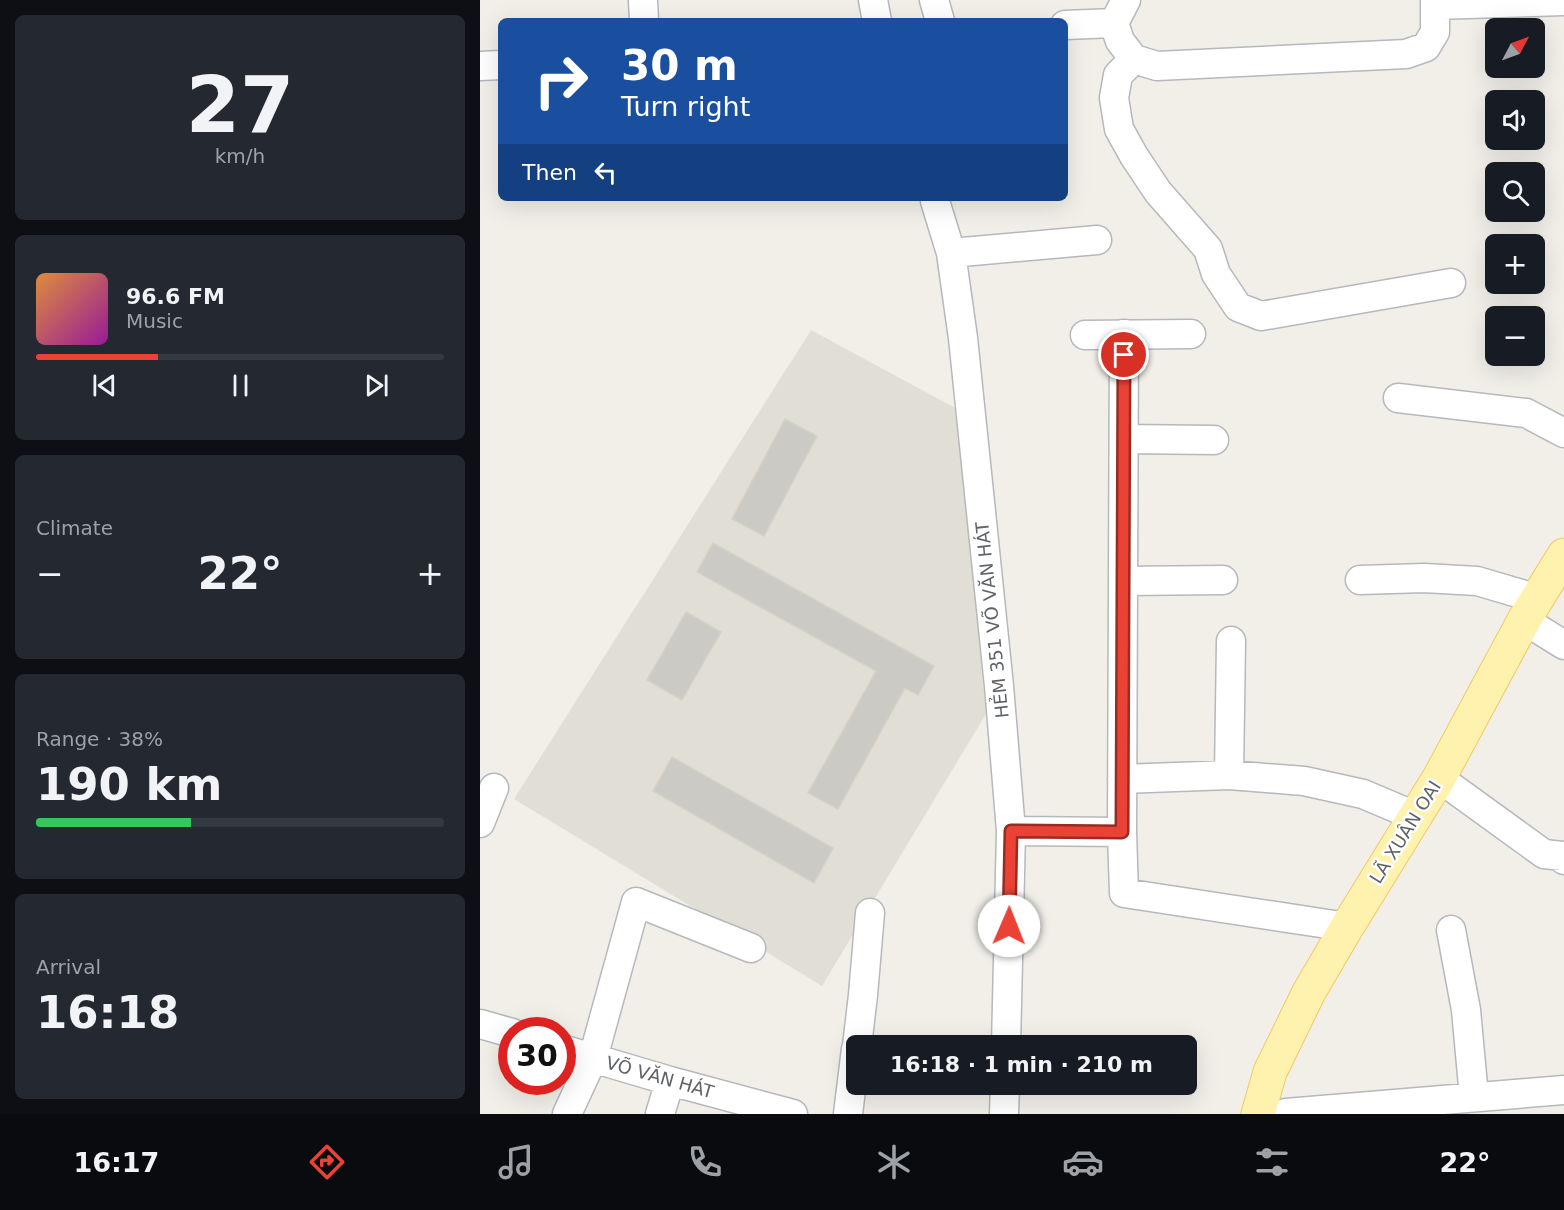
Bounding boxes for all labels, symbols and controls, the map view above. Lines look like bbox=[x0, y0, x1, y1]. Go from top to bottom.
north arrow bbox=[1485, 18, 1545, 78]
map controls bbox=[1485, 18, 1545, 366]
text: 30 m bbox=[621, 41, 738, 90]
icon: right bbox=[522, 42, 600, 120]
text: 27 bbox=[186, 60, 294, 150]
button: sound bbox=[1485, 90, 1545, 150]
text: Turn right bbox=[621, 91, 750, 122]
text: km/h bbox=[215, 144, 265, 168]
icon: left bbox=[589, 156, 622, 189]
text: Then bbox=[522, 160, 577, 185]
button: search bbox=[1485, 162, 1545, 222]
button: + bbox=[1485, 234, 1545, 294]
text: 96.6 FM bbox=[126, 284, 225, 309]
button: − bbox=[1485, 306, 1545, 366]
text: Music bbox=[126, 309, 183, 333]
pin bbox=[1098, 329, 1149, 380]
icon: arrive bbox=[1107, 338, 1140, 371]
icon: previous bbox=[88, 369, 121, 402]
icon: pause bbox=[224, 369, 257, 402]
icon: next bbox=[360, 369, 393, 402]
text: Climate bbox=[36, 516, 113, 540]
street label: HẺM 351 VÕ VĂN HÁT bbox=[970, 520, 1013, 719]
text: 22° bbox=[197, 547, 283, 600]
text: − bbox=[36, 554, 64, 593]
text: + bbox=[416, 554, 444, 593]
text: Range · 38% bbox=[36, 727, 163, 751]
text: 190 km bbox=[36, 758, 222, 811]
street label: LÃ XUÂN OAI bbox=[1365, 777, 1445, 887]
position arrow bbox=[977, 894, 1041, 958]
text: Arrival bbox=[36, 955, 101, 979]
text: 16:18 bbox=[36, 986, 179, 1039]
speed limit sign: 30 bbox=[498, 1017, 576, 1095]
street label: VÕ VĂN HÁT bbox=[604, 1052, 717, 1103]
text: 16:18 · 1 min · 210 m bbox=[890, 1052, 1153, 1077]
icon: directions bbox=[306, 1141, 348, 1183]
icon: music bbox=[495, 1141, 537, 1183]
icon: phone bbox=[684, 1141, 726, 1183]
icon: climate bbox=[873, 1141, 915, 1183]
icon: car bbox=[1062, 1141, 1104, 1183]
icon: filters bbox=[1251, 1141, 1293, 1183]
text: 16:17 bbox=[73, 1147, 159, 1178]
text: 22° bbox=[1439, 1147, 1490, 1178]

